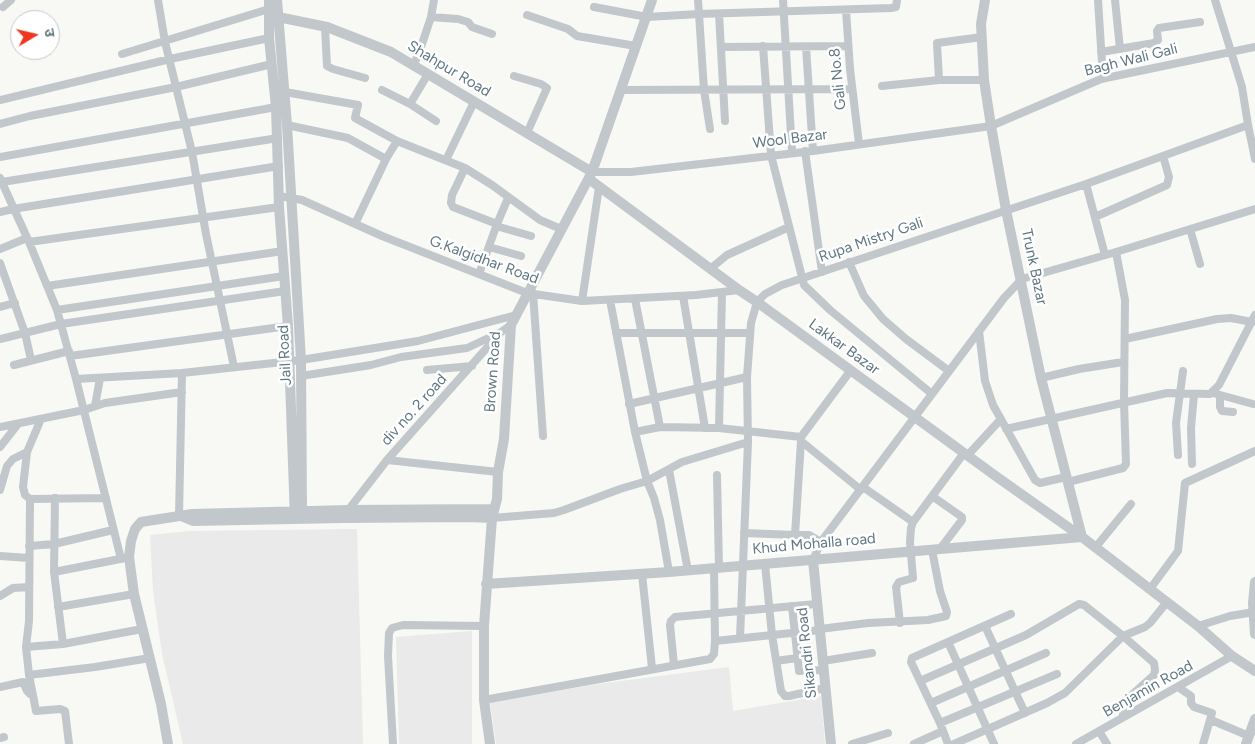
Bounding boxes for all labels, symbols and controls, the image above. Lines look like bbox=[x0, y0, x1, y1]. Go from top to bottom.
north arrow bbox=[10, 10, 60, 60]
text: उ bbox=[40, 27, 58, 38]
street label: Shahpur Road bbox=[404, 37, 494, 101]
street label: Bagh Wali Gali bbox=[1083, 40, 1179, 80]
street label: Gali No.8 bbox=[826, 47, 850, 111]
street label: Wool Bazar bbox=[752, 125, 828, 153]
street label: Rupa Mistry Gali bbox=[816, 214, 926, 266]
street label: Trunk Bazar bbox=[1017, 227, 1051, 307]
street label: G.Kalgidhar Road bbox=[427, 232, 541, 288]
street label: Lakkar Bazar bbox=[805, 315, 883, 379]
street label: Jail Road bbox=[274, 324, 296, 386]
street label: Brown Road bbox=[481, 331, 505, 413]
street label: div no. 2 road bbox=[377, 371, 451, 449]
street label: Khud Mohalla road bbox=[751, 530, 877, 558]
street label: Sikandri Road bbox=[793, 607, 821, 699]
street label: Benjamin Road bbox=[1100, 657, 1196, 721]

